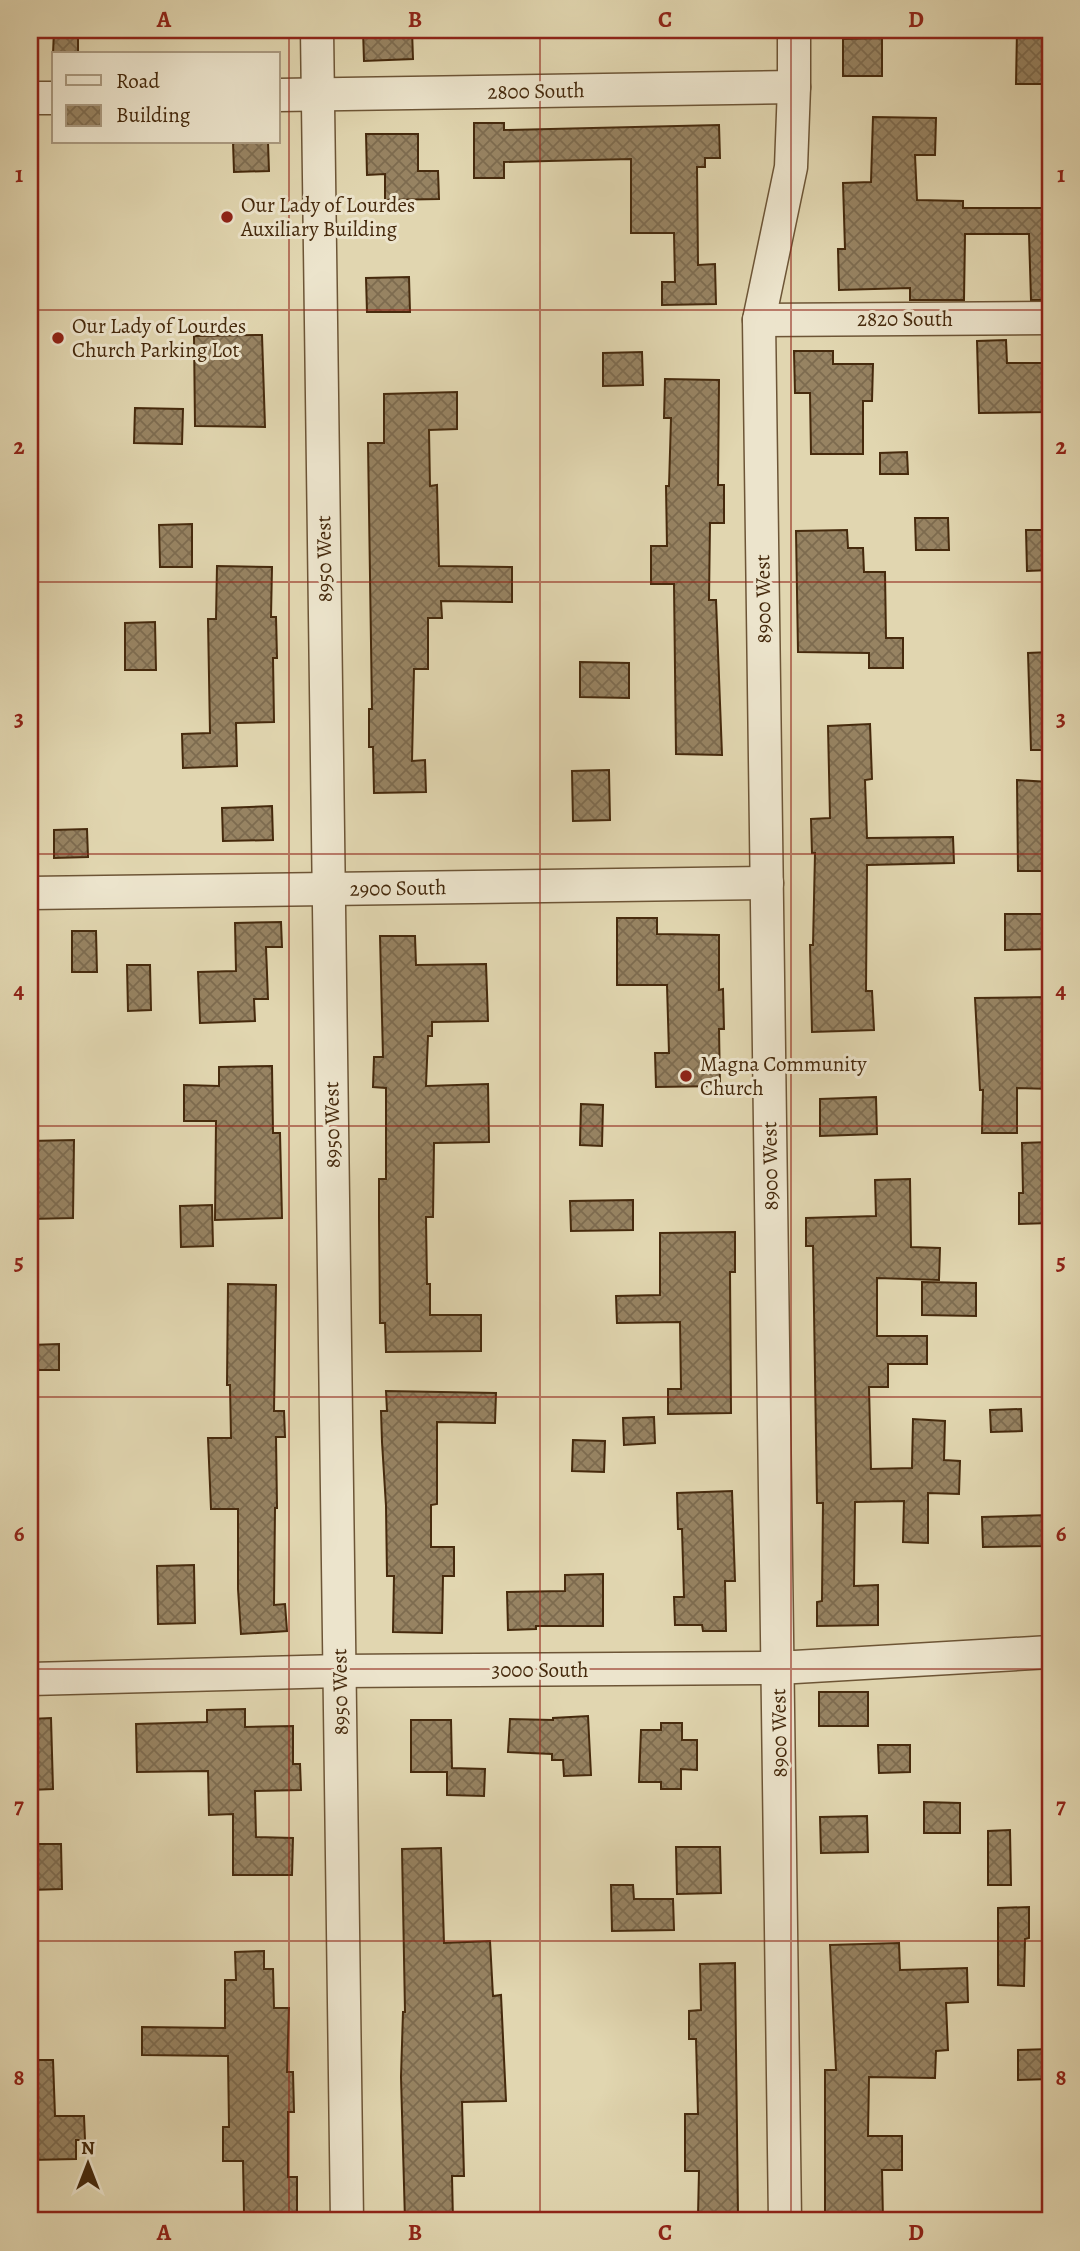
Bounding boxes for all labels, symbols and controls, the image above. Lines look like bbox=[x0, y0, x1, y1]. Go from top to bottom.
text: A bbox=[156, 4, 172, 35]
text: B bbox=[408, 4, 422, 35]
text: C bbox=[658, 4, 672, 35]
text: D bbox=[908, 4, 924, 35]
legend bbox=[52, 52, 280, 144]
text: Road bbox=[116, 67, 160, 95]
street label: 2800 South bbox=[487, 76, 585, 106]
text: Building bbox=[116, 101, 191, 129]
text: 1 bbox=[15, 159, 23, 190]
text: 1 bbox=[1057, 159, 1065, 190]
place label: Our Lady of Lourdes Auxiliary Building bbox=[240, 191, 415, 243]
marker: Our Lady of Lourdes Auxiliary Building bbox=[219, 209, 235, 225]
street label: 2820 South bbox=[857, 305, 953, 333]
place label: Our Lady of Lourdes Church Parking Lot bbox=[72, 312, 246, 364]
marker: Our Lady of Lourdes Church Parking Lot bbox=[50, 330, 66, 346]
text: 2 bbox=[13, 431, 25, 462]
text: 2 bbox=[1055, 431, 1067, 462]
street label: 8950 West bbox=[309, 515, 339, 603]
street label: 8900 West bbox=[748, 554, 778, 644]
text: 3 bbox=[14, 703, 24, 734]
text: 3 bbox=[1056, 703, 1066, 734]
street label: 2900 South bbox=[349, 873, 447, 903]
text: 4 bbox=[14, 975, 25, 1006]
text: 4 bbox=[1056, 975, 1067, 1006]
place label: Magna Community Church bbox=[700, 1050, 867, 1102]
marker: Magna Community Church bbox=[678, 1068, 694, 1084]
street label: 8950 West bbox=[317, 1081, 347, 1169]
street label: 8900 West bbox=[755, 1121, 785, 1211]
text: 5 bbox=[14, 1246, 24, 1277]
text: 5 bbox=[1056, 1246, 1066, 1277]
text: 6 bbox=[14, 1518, 25, 1549]
text: 6 bbox=[1056, 1518, 1067, 1549]
street label: 8950 West bbox=[325, 1648, 355, 1736]
street label: 3000 South bbox=[491, 1656, 589, 1684]
street label: 8900 West bbox=[764, 1688, 794, 1778]
text: 7 bbox=[14, 1790, 24, 1821]
text: 7 bbox=[1056, 1790, 1066, 1821]
text: 8 bbox=[13, 2062, 25, 2093]
text: 8 bbox=[1055, 2062, 1067, 2093]
north arrow bbox=[52, 2128, 122, 2198]
text: N bbox=[81, 2135, 95, 2161]
text: A bbox=[156, 2217, 172, 2248]
text: B bbox=[408, 2217, 422, 2248]
text: C bbox=[658, 2217, 672, 2248]
text: D bbox=[908, 2217, 924, 2248]

